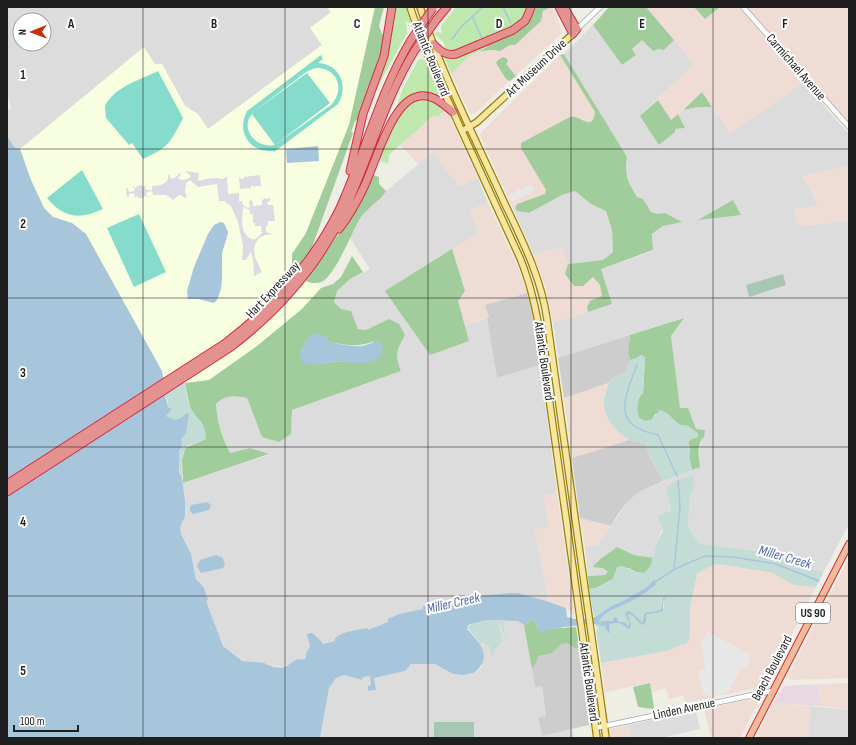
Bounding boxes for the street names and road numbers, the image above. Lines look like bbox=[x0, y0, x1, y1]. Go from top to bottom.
street label: Atlantic Boulevard bbox=[408, 18, 453, 99]
street label: Carmichael Avenue bbox=[763, 30, 829, 104]
street label: Art Museum Drive bbox=[502, 36, 570, 101]
street label: Hart Expressway bbox=[243, 258, 303, 322]
street label: Atlantic Boulevard bbox=[530, 320, 557, 401]
road number: US 90 bbox=[796, 603, 830, 623]
street label: Beach Boulevard bbox=[748, 633, 796, 703]
street label: Atlantic Boulevard bbox=[575, 641, 602, 722]
street label: Linden Avenue bbox=[652, 695, 716, 723]

